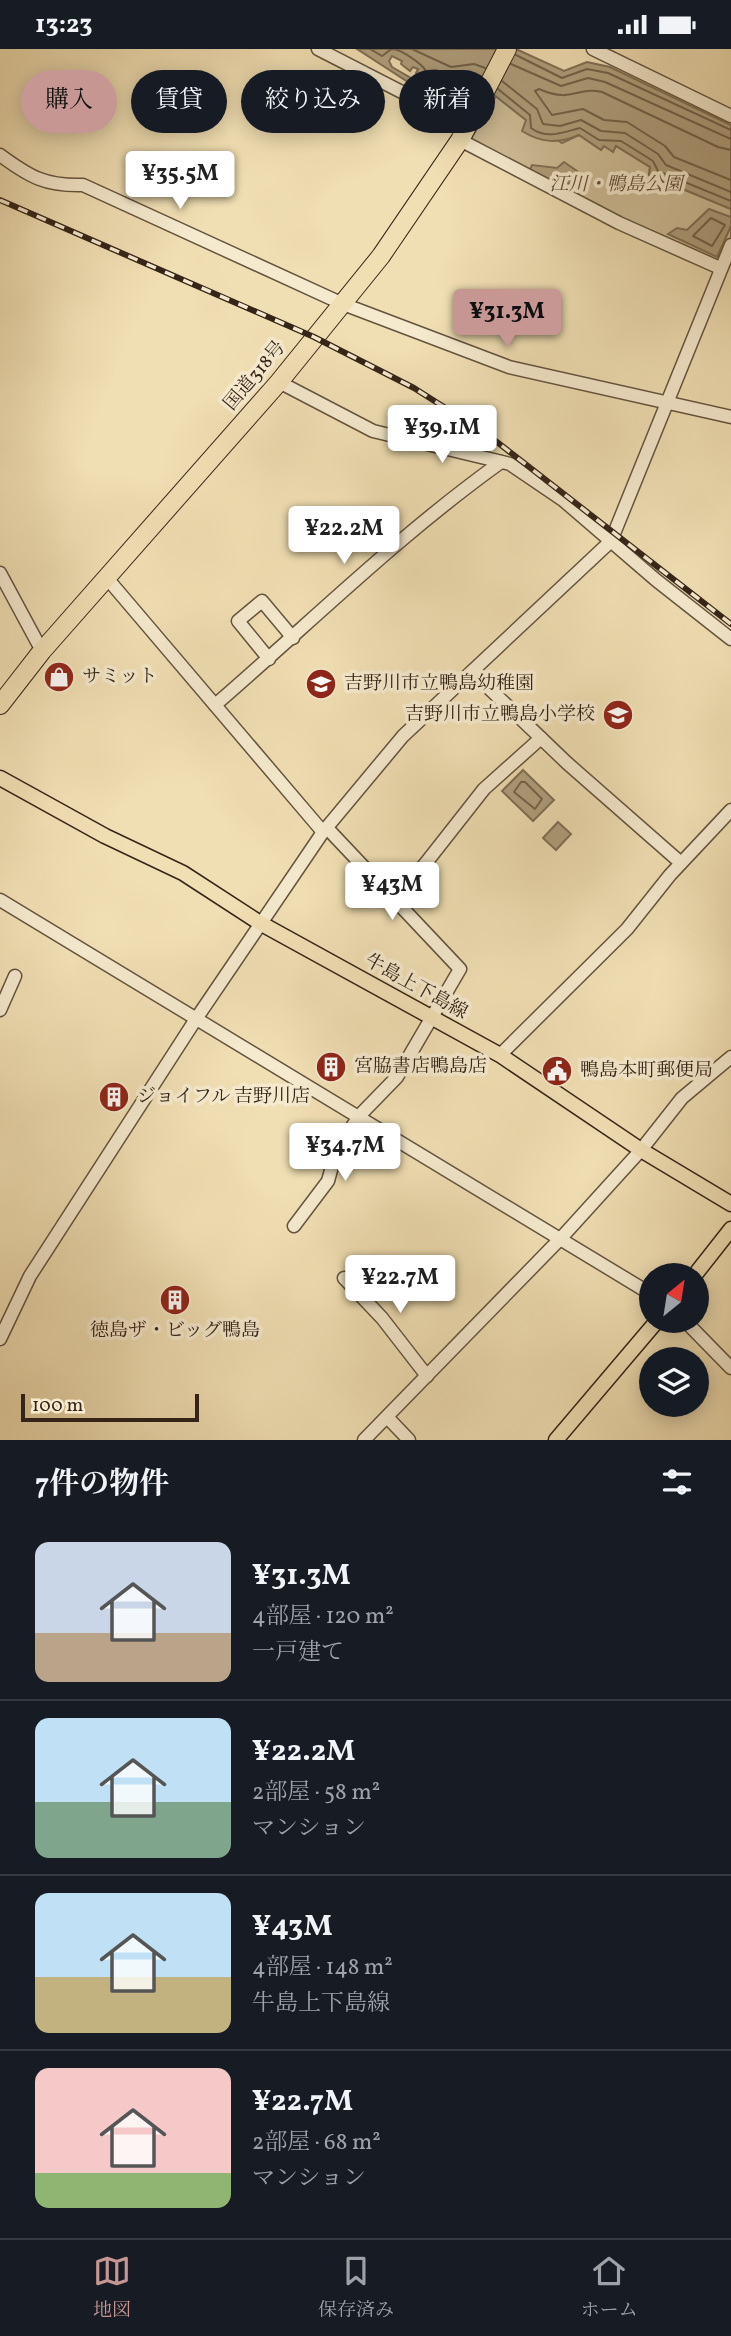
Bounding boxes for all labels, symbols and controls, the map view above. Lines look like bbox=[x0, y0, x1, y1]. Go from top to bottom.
text: 13:23 bbox=[35, 7, 93, 43]
chip: 購入 bbox=[21, 70, 117, 133]
chip: 賃貸 bbox=[131, 70, 227, 133]
chip: 絞り込み bbox=[241, 70, 385, 133]
chip: 新着 bbox=[399, 70, 495, 133]
pin: ¥35.5M bbox=[123, 151, 237, 211]
text: ¥35.5M bbox=[142, 158, 218, 190]
park label: 江川・鴨島公園 bbox=[549, 172, 685, 198]
pin: ¥31.3M bbox=[450, 289, 564, 349]
text: ¥31.3M bbox=[469, 296, 545, 328]
street label: 国道318号 bbox=[218, 336, 292, 416]
pin: ¥39.1M bbox=[385, 405, 499, 465]
text: ¥39.1M bbox=[404, 412, 480, 444]
pin: ¥22.2M bbox=[287, 507, 401, 566]
text: ¥22.2M bbox=[304, 513, 384, 545]
shop icon: サミット bbox=[42, 660, 76, 694]
place label: サミット bbox=[82, 664, 158, 690]
school or university icon: 吉野川市立鴨島幼稚園 bbox=[304, 667, 338, 701]
place label: 吉野川市立鴨島幼稚園 bbox=[344, 671, 534, 697]
school or university icon: 吉野川市立鴨島小学校 bbox=[601, 698, 635, 732]
place label: 吉野川市立鴨島小学校 bbox=[405, 702, 595, 728]
pin: ¥43M bbox=[351, 863, 433, 922]
text: ¥43M bbox=[361, 869, 423, 901]
street label: 牛島上下島線 bbox=[360, 948, 472, 1026]
building icon: 宮脇書店鴨島店 bbox=[314, 1050, 348, 1084]
place label: 宮脇書店鴨島店 bbox=[354, 1054, 487, 1080]
public building icon: 鴨島本町郵便局 bbox=[540, 1054, 574, 1088]
place label: 鴨島本町郵便局 bbox=[580, 1058, 713, 1084]
building icon: ジョイフル 吉野川店 bbox=[97, 1080, 131, 1114]
place label: ジョイフル 吉野川店 bbox=[137, 1084, 310, 1110]
pin: ¥34.7M bbox=[288, 1123, 402, 1183]
text: ¥34.7M bbox=[305, 1130, 385, 1162]
pin: ¥22.7M bbox=[343, 1255, 457, 1315]
text: ¥22.7M bbox=[361, 1262, 439, 1294]
north arrow bbox=[639, 1263, 709, 1333]
map controls bbox=[639, 1263, 709, 1417]
building icon: 徳島ザ・ビッグ鴨島 bbox=[158, 1283, 192, 1317]
place label: 徳島ザ・ビッグ鴨島 bbox=[90, 1318, 260, 1344]
button: layers bbox=[639, 1347, 709, 1417]
scale bar bbox=[21, 1391, 200, 1423]
text: 100 m bbox=[32, 1393, 83, 1419]
icon: filters bbox=[658, 1463, 696, 1501]
text: 7件の物件 bbox=[35, 1464, 169, 1506]
text: ¥31.3M bbox=[252, 1555, 351, 1597]
icon: home bbox=[91, 1570, 175, 1654]
text: 4部屋 · 120 m² bbox=[252, 1601, 394, 1633]
text: 一戸建て bbox=[252, 1637, 344, 1669]
text: ¥22.2M bbox=[252, 1731, 355, 1773]
icon: home bbox=[91, 1746, 175, 1830]
text: 2部屋 · 58 m² bbox=[252, 1777, 380, 1809]
text: マンション bbox=[252, 1813, 366, 1845]
text: ¥43M bbox=[252, 1906, 332, 1948]
icon: home bbox=[91, 1921, 175, 2005]
text: 4部屋 · 148 m² bbox=[252, 1952, 393, 1984]
text: 牛島上下島線 bbox=[252, 1988, 390, 2020]
text: ¥22.7M bbox=[252, 2081, 353, 2123]
icon: home bbox=[91, 2096, 175, 2180]
text: 2部屋 · 68 m² bbox=[252, 2127, 381, 2159]
text: マンション bbox=[252, 2163, 366, 2195]
tab: 地図 bbox=[93, 2252, 131, 2324]
tab: 保存済み bbox=[318, 2252, 394, 2324]
tab: ホーム bbox=[581, 2252, 638, 2324]

